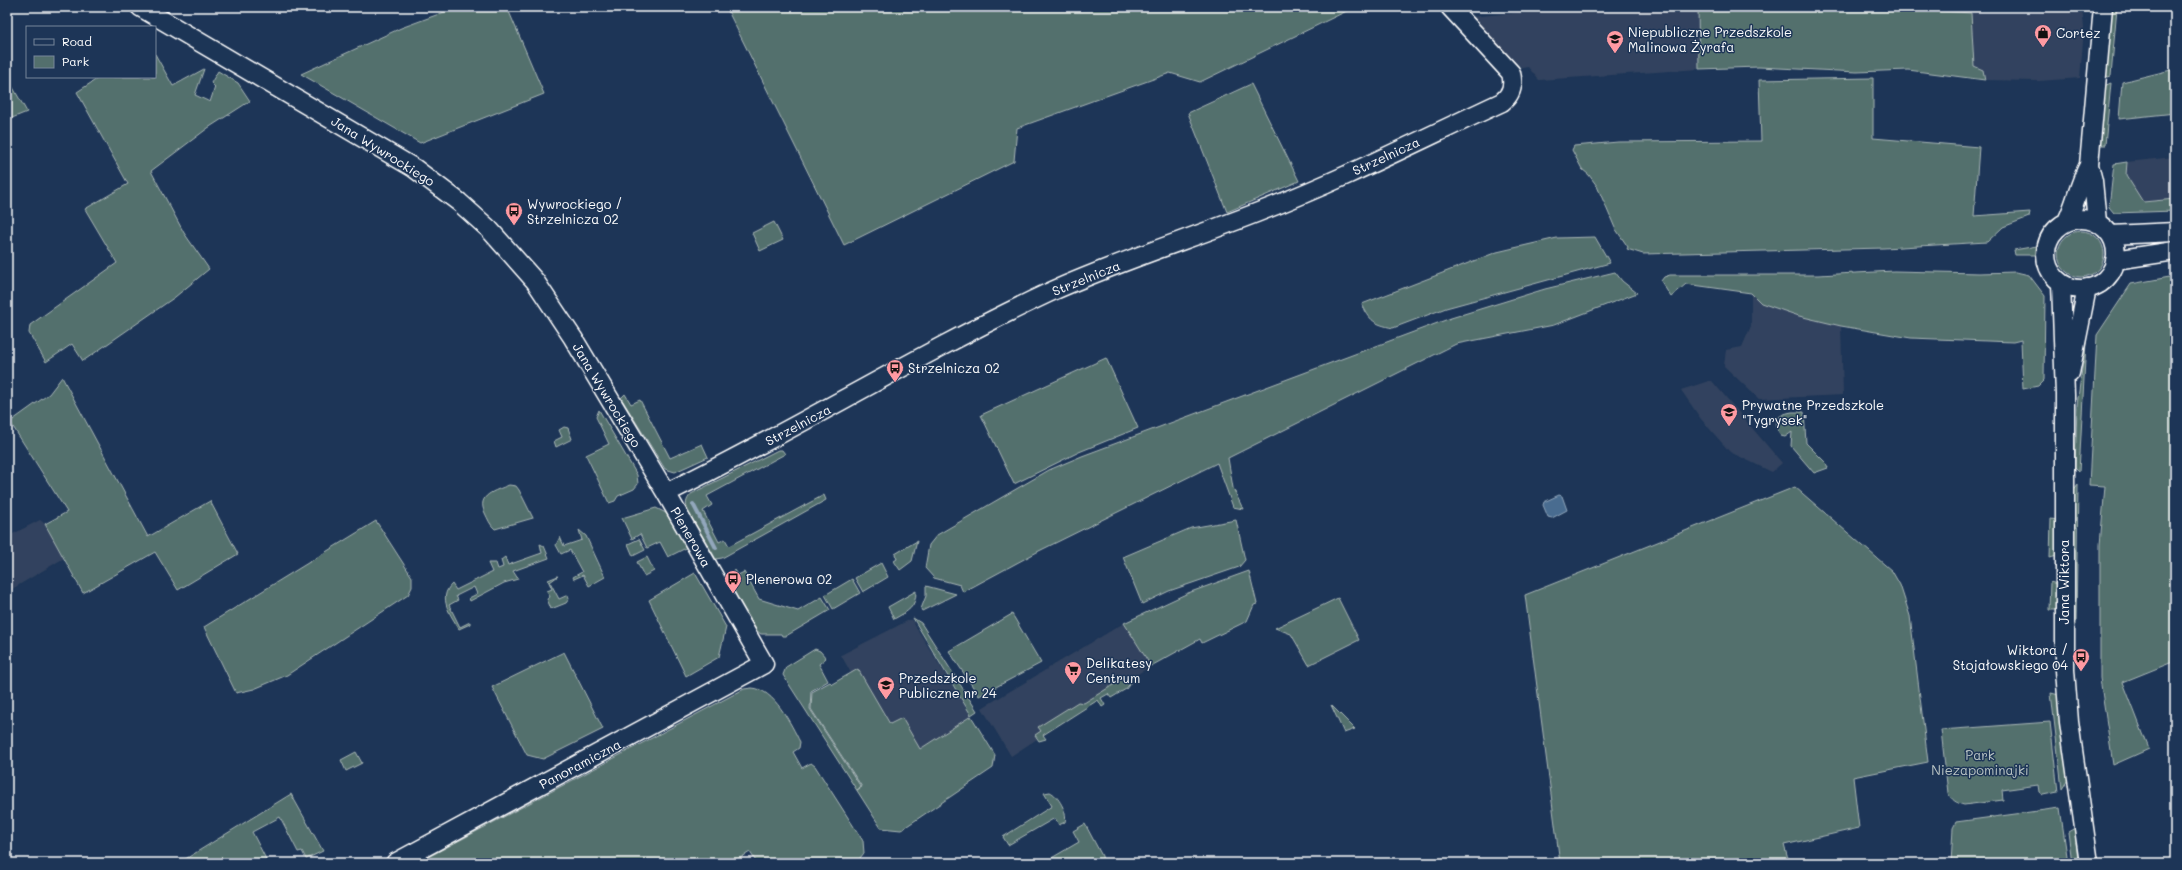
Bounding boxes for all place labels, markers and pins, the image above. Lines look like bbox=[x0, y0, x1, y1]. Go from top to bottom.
place label: Niepubliczne Przedszkole Malinowa Żyrafa bbox=[1628, 23, 1792, 55]
shop icon: Cortez bbox=[2033, 23, 2053, 48]
place label: Cortez bbox=[2056, 24, 2101, 41]
school or university icon: Niepubliczne Przedszkole Malinowa Żyrafa bbox=[1605, 29, 1625, 54]
place label: Wywrockiego / Strzelnicza 02 bbox=[527, 195, 622, 227]
bus stop icon: Wywrockiego / Strzelnicza 02 bbox=[504, 201, 524, 226]
bus stop icon: Strzelnicza 02 bbox=[885, 358, 905, 383]
place label: Strzelnicza 02 bbox=[908, 359, 1000, 376]
place label: Prywatne Przedszkole "Tygrysek" bbox=[1742, 396, 1884, 428]
school or university icon: Prywatne Przedszkole "Tygrysek" bbox=[1719, 402, 1739, 427]
bus stop icon: Plenerowa 02 bbox=[723, 569, 743, 594]
place label: Plenerowa 02 bbox=[746, 570, 832, 587]
place label: Wiktora / Stojałowskiego 04 bbox=[1953, 641, 2068, 673]
bus stop icon: Wiktora / Stojałowskiego 04 bbox=[2071, 647, 2091, 672]
place label: Delikatesy Centrum bbox=[1086, 654, 1152, 686]
supermarket icon: Delikatesy Centrum bbox=[1063, 660, 1083, 685]
place label: Przedszkole Publiczne nr 24 bbox=[899, 669, 997, 701]
school or university icon: Przedszkole Publiczne nr 24 bbox=[876, 675, 896, 700]

